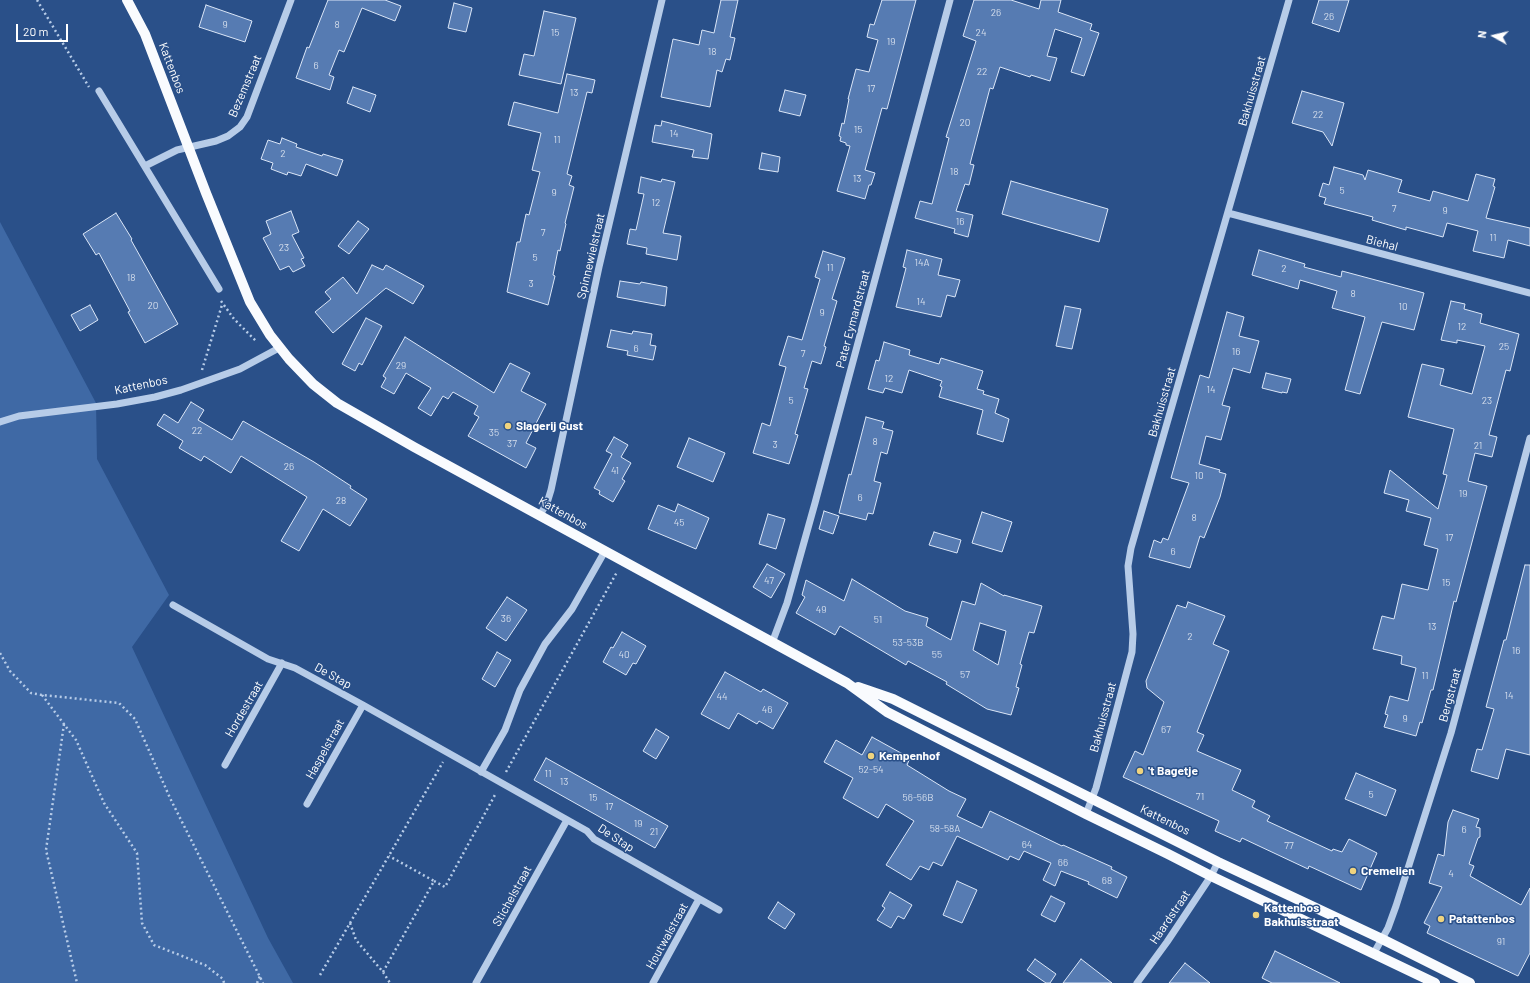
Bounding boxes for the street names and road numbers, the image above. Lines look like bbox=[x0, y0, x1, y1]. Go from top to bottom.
street label: Kattenbos bbox=[156, 40, 188, 96]
street label: Bezemstraat bbox=[225, 53, 265, 119]
street label: Bakhuisstraat bbox=[1235, 54, 1269, 128]
street label: Spinnewielstraat bbox=[574, 212, 608, 300]
street label: Biehal bbox=[1365, 232, 1399, 254]
street label: Pater Eymardstraat bbox=[833, 268, 873, 370]
street label: Bakhuisstraat bbox=[1145, 365, 1179, 439]
street label: Kattenbos bbox=[113, 372, 169, 398]
street label: Kattenbos bbox=[536, 494, 590, 532]
street label: De Stap bbox=[312, 660, 354, 692]
street label: Bergstraat bbox=[1436, 666, 1464, 724]
street label: Hordestraat bbox=[222, 678, 266, 740]
street label: Bakhuisstraat bbox=[1087, 680, 1119, 754]
street label: Haspelstraat bbox=[303, 716, 347, 782]
street label: Kattenbos bbox=[1138, 802, 1192, 838]
street label: De Stap bbox=[595, 821, 637, 855]
street label: Stichelstraat bbox=[489, 863, 535, 929]
street label: Haardstraat bbox=[1147, 887, 1193, 947]
street label: Houtwalstraat bbox=[643, 900, 691, 972]

